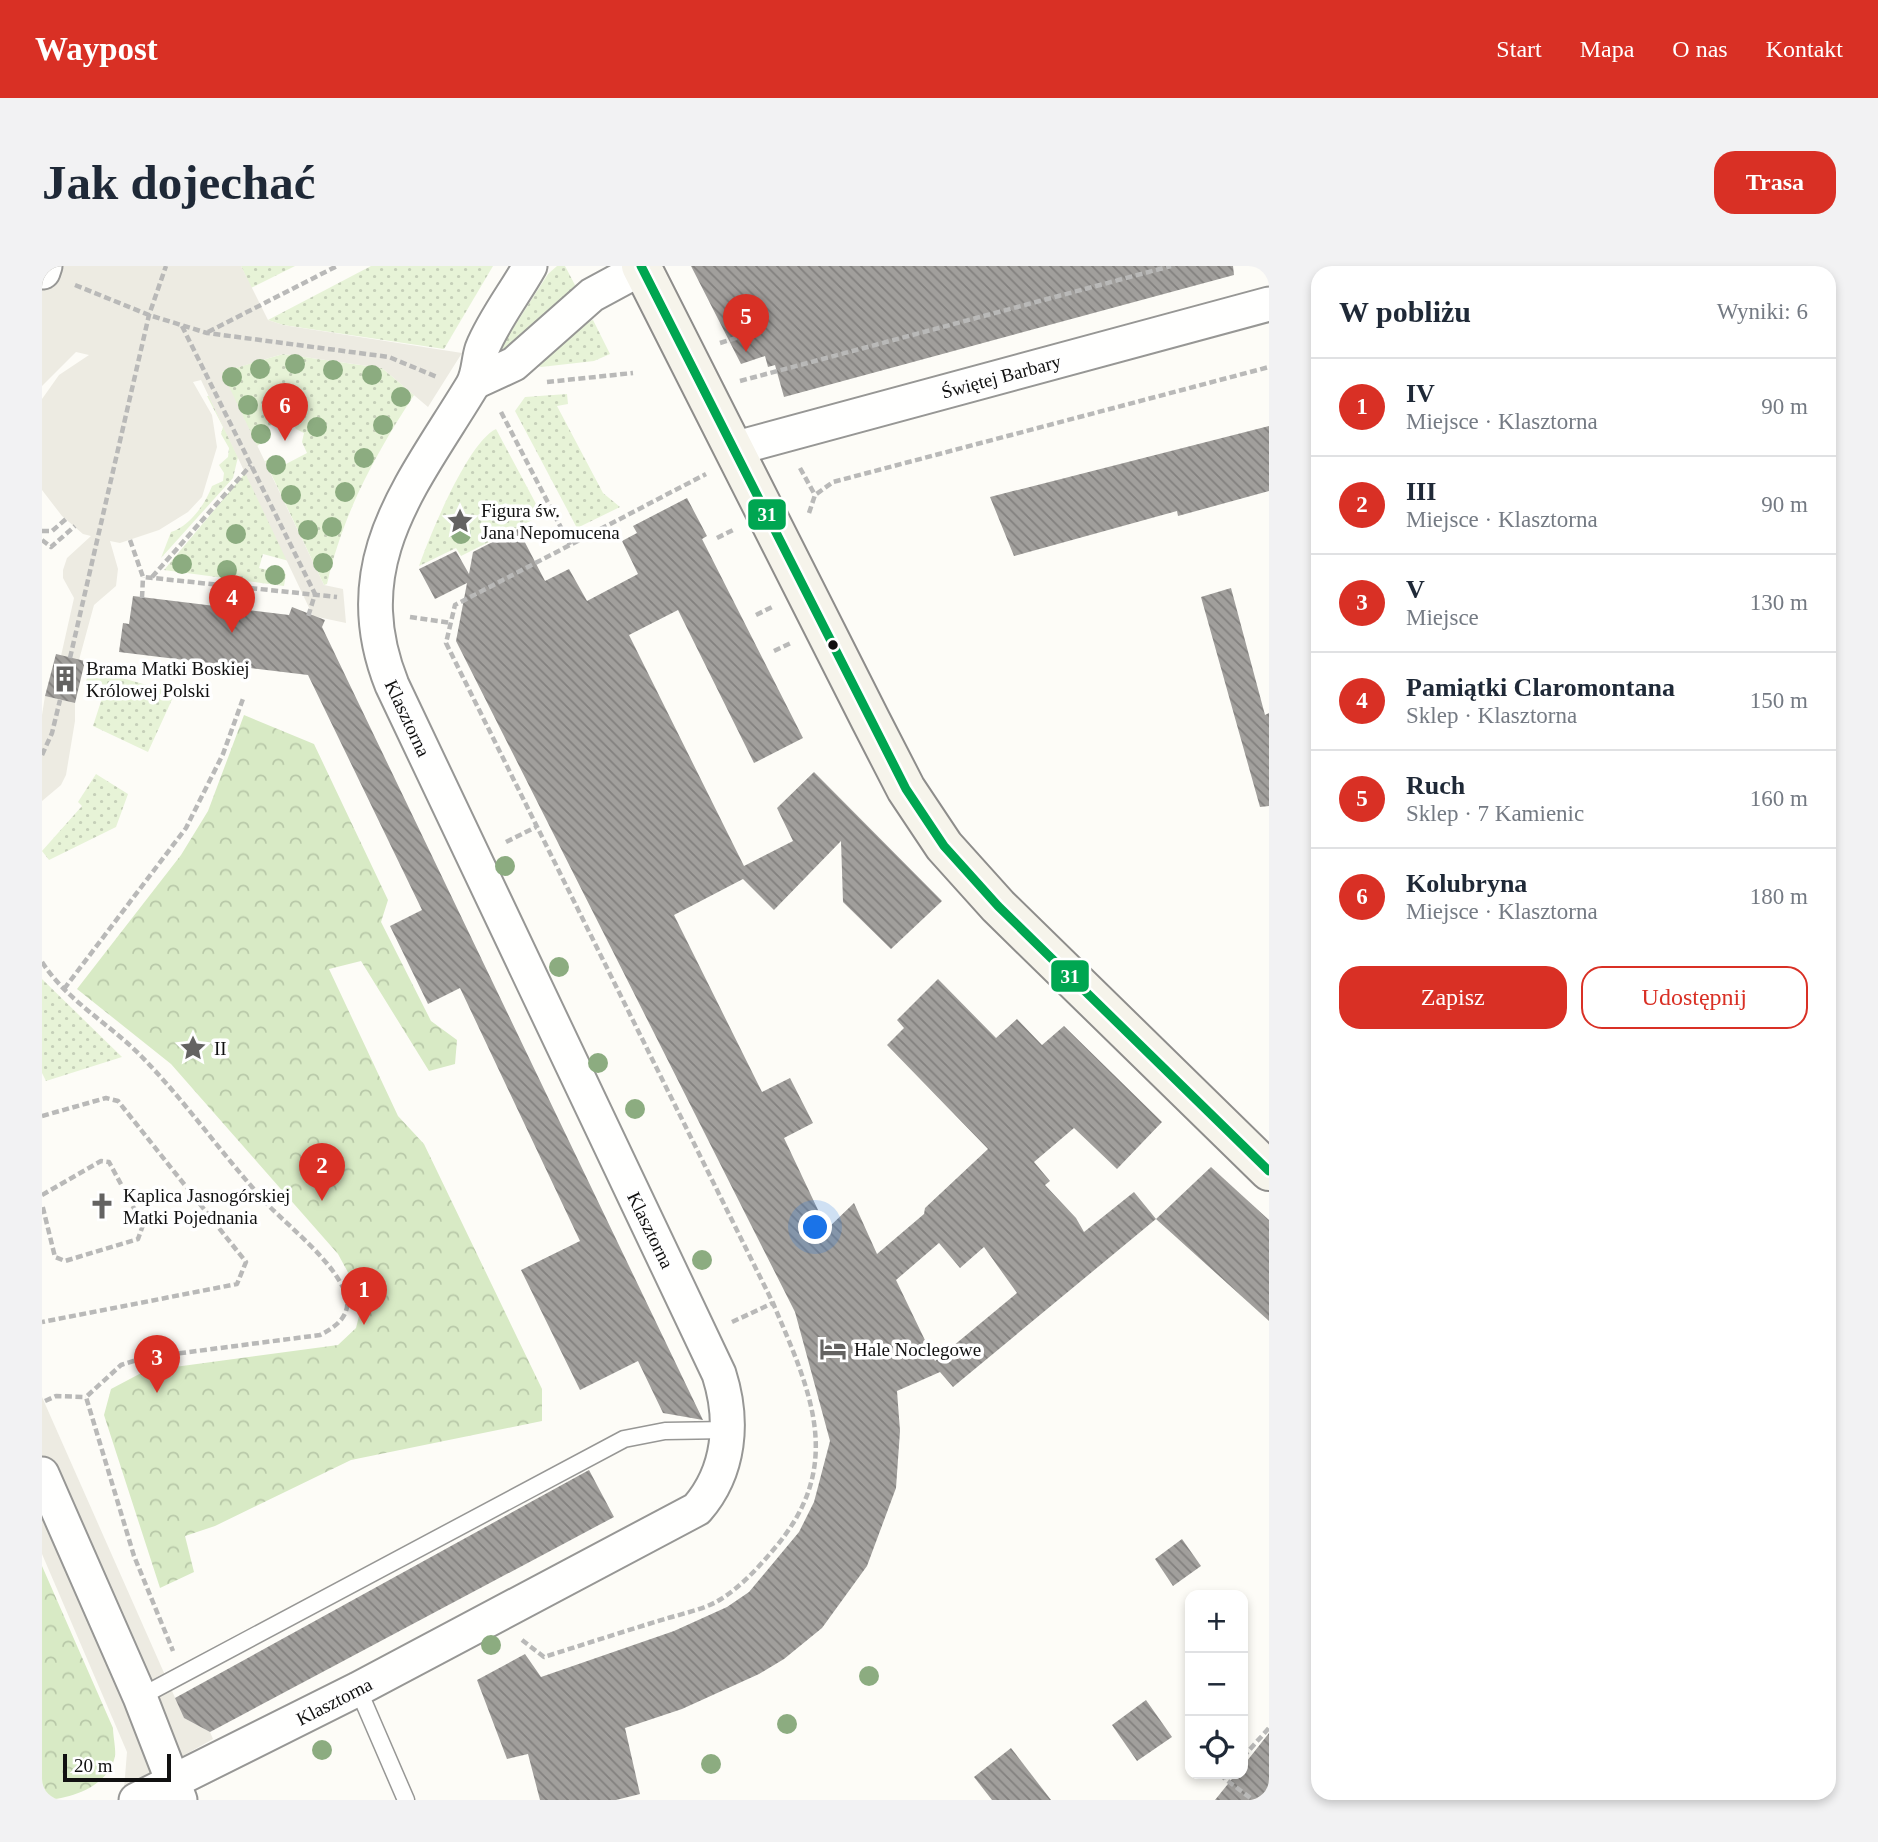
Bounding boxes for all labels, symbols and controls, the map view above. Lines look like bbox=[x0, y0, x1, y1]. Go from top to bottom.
text: Waypost bbox=[35, 31, 158, 67]
text: Start bbox=[1496, 36, 1542, 62]
text: Mapa bbox=[1580, 36, 1634, 62]
text: O nas bbox=[1672, 36, 1728, 62]
text: Kontakt bbox=[1766, 36, 1843, 62]
button: Trasa bbox=[1714, 151, 1836, 214]
text: Jak dojechać bbox=[42, 155, 316, 210]
pin: 5 bbox=[723, 294, 769, 352]
text: W pobliżu bbox=[1339, 295, 1471, 328]
text: Wyniki: 6 bbox=[1717, 299, 1808, 324]
street label: Świętej Barbary bbox=[939, 350, 1064, 403]
text: IV bbox=[1406, 379, 1435, 408]
pin: 6 bbox=[262, 383, 308, 441]
text: 1 bbox=[1356, 394, 1368, 419]
text: 90 m bbox=[1761, 394, 1808, 419]
text: Miejsce · Klasztorna bbox=[1406, 409, 1598, 434]
text: III bbox=[1406, 477, 1436, 506]
text: 2 bbox=[1356, 492, 1368, 517]
text: 90 m bbox=[1761, 492, 1808, 517]
line badge: 31 bbox=[747, 498, 787, 531]
place label: Figura św. Jana Nepomucena bbox=[481, 500, 620, 543]
text: 31 bbox=[758, 504, 777, 525]
place icon: Figura św. Jana Nepomucena bbox=[445, 506, 475, 536]
text: Miejsce · Klasztorna bbox=[1406, 507, 1598, 532]
pin: 4 bbox=[209, 575, 255, 633]
text: V bbox=[1406, 575, 1425, 604]
text: 3 bbox=[1356, 590, 1368, 615]
text: 130 m bbox=[1750, 590, 1808, 615]
text: Miejsce bbox=[1406, 605, 1479, 630]
unlabelled marker bbox=[826, 638, 840, 652]
place label: Brama Matki Boskiej Królowej Polski bbox=[86, 658, 250, 701]
building icon: Brama Matki Boskiej Królowej Polski bbox=[50, 664, 80, 694]
text: Pamiątki Claromontana bbox=[1406, 673, 1675, 702]
street label: Klasztorna bbox=[381, 676, 435, 760]
text: 4 bbox=[1356, 688, 1368, 713]
text: 150 m bbox=[1750, 688, 1808, 713]
text: Sklep · Klasztorna bbox=[1406, 703, 1577, 728]
text: Ruch bbox=[1406, 771, 1465, 800]
text: 5 bbox=[1356, 786, 1368, 811]
text: 160 m bbox=[1750, 786, 1808, 811]
text: Sklep · 7 Kamienic bbox=[1406, 801, 1584, 826]
text: Kolubryna bbox=[1406, 869, 1527, 898]
text: 6 bbox=[1356, 884, 1368, 909]
text: 180 m bbox=[1750, 884, 1808, 909]
text: Miejsce · Klasztorna bbox=[1406, 899, 1598, 924]
line badge: 31 bbox=[1050, 959, 1090, 993]
text: 31 bbox=[1061, 966, 1080, 987]
button: Zapisz bbox=[1339, 966, 1567, 1029]
button: Udostępnij bbox=[1581, 966, 1808, 1029]
place icon: II bbox=[178, 1033, 208, 1063]
place label: II bbox=[214, 1038, 227, 1059]
pin: 2 bbox=[299, 1143, 345, 1201]
place label: Kaplica Jasnogórskiej Matki Pojednania bbox=[123, 1185, 290, 1228]
street label: Klasztorna bbox=[623, 1189, 678, 1272]
church icon: Kaplica Jasnogórskiej Matki Pojednania bbox=[87, 1191, 117, 1221]
your location bbox=[798, 1210, 832, 1244]
pin: 1 bbox=[341, 1267, 387, 1325]
hotel icon: Hale Noclegowe bbox=[818, 1334, 848, 1364]
pin: 3 bbox=[134, 1335, 180, 1393]
place label: Hale Noclegowe bbox=[854, 1339, 981, 1360]
map controls bbox=[1185, 1590, 1248, 1779]
button: + bbox=[1185, 1590, 1248, 1653]
button: − bbox=[1185, 1653, 1248, 1716]
street label: Klasztorna bbox=[293, 1673, 376, 1729]
button: locate bbox=[1185, 1716, 1248, 1779]
scale bar bbox=[63, 1751, 172, 1783]
text: 20 m bbox=[74, 1755, 113, 1776]

